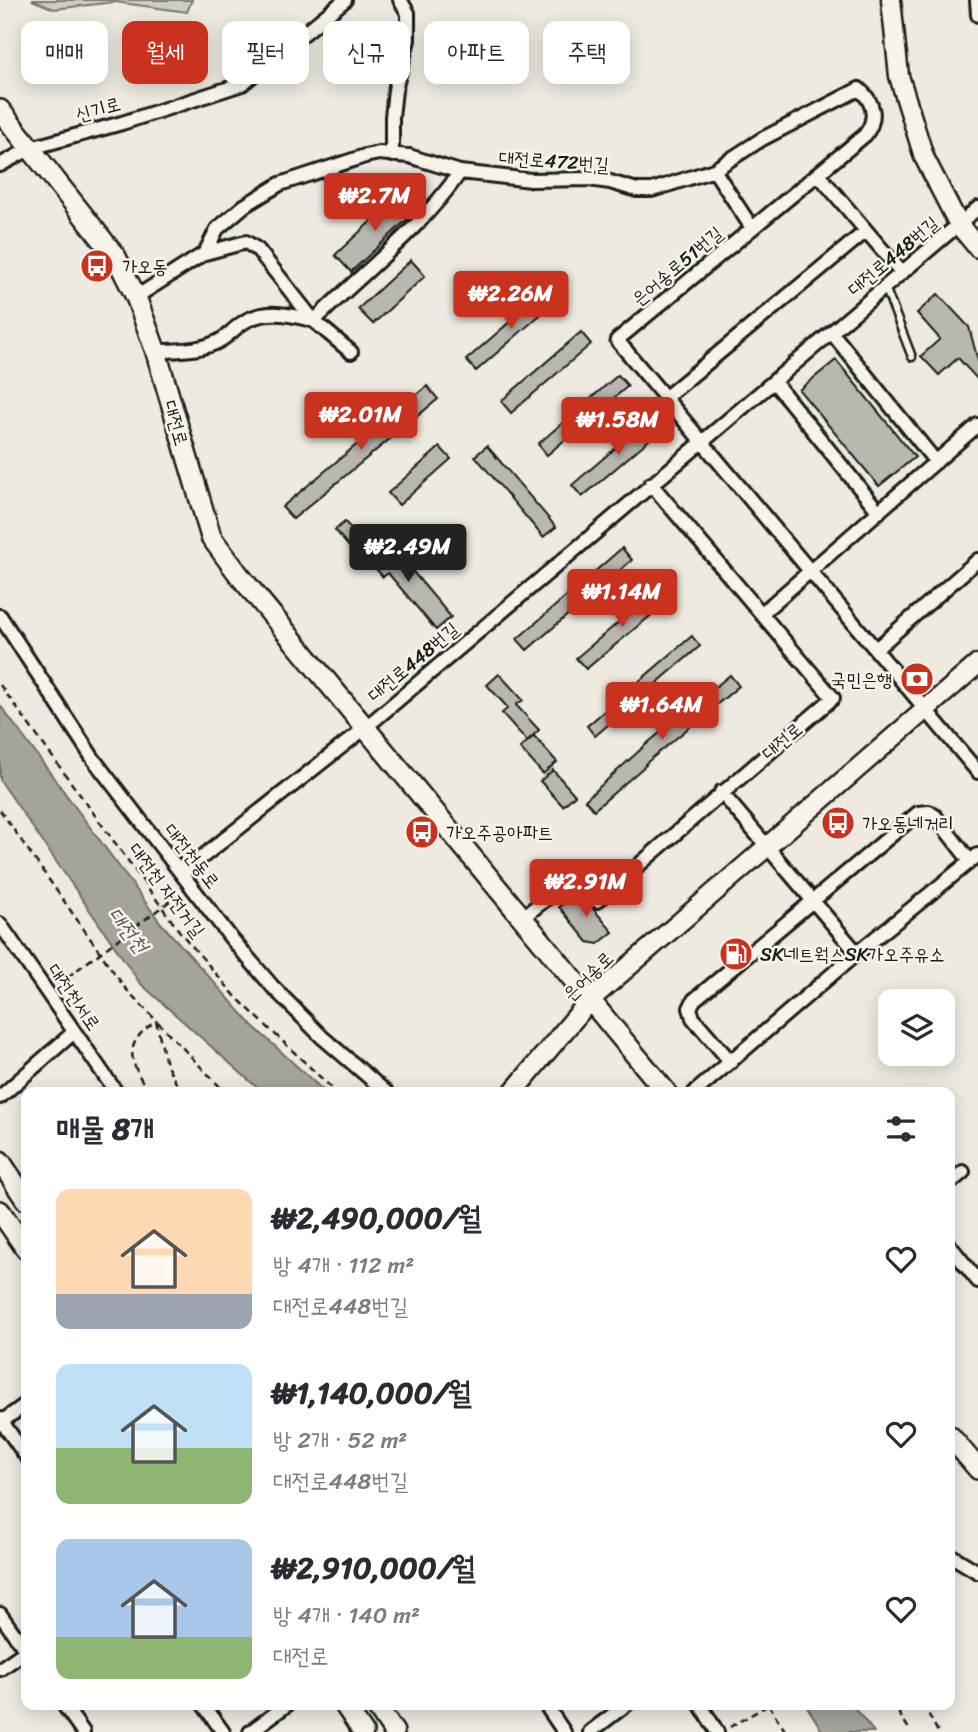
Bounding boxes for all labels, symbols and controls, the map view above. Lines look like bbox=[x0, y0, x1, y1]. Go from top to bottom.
chip: 매매 bbox=[21, 21, 108, 84]
chip: 월세 bbox=[122, 21, 208, 84]
chip: 필터 bbox=[222, 21, 309, 84]
chip: 신규 bbox=[323, 21, 410, 84]
chip: 아파트 bbox=[424, 21, 529, 84]
chip: 주택 bbox=[543, 21, 630, 84]
street label: 신기로 bbox=[72, 87, 124, 131]
street label: 대전로472번길 bbox=[498, 141, 610, 181]
pin: ₩2.7M bbox=[326, 174, 424, 233]
text: ₩2.7M bbox=[340, 175, 410, 216]
street label: 대전로448번길 bbox=[840, 207, 946, 305]
street label: 은어송로51번길 bbox=[624, 218, 730, 314]
bus stop icon: 가오동 bbox=[78, 247, 116, 285]
place label: 가오동 bbox=[122, 250, 168, 283]
pin: ₩2.26M bbox=[454, 272, 568, 331]
text: ₩2.26M bbox=[469, 273, 553, 314]
pin: ₩2.01M bbox=[304, 392, 418, 452]
text: ₩2.01M bbox=[320, 394, 402, 435]
street label: 대전로 bbox=[154, 396, 198, 450]
pin: ₩1.58M bbox=[561, 398, 675, 457]
text: ₩1.58M bbox=[577, 399, 659, 440]
pin: ₩2.49M bbox=[351, 524, 465, 584]
text: ₩2.49M bbox=[365, 526, 451, 567]
pin: ₩1.14M bbox=[565, 570, 679, 629]
text: ₩1.14M bbox=[583, 571, 661, 612]
street label: 대전로448번길 bbox=[360, 613, 466, 711]
bank icon: 국민은행 bbox=[898, 660, 936, 698]
place label: 국민은행 bbox=[831, 663, 892, 696]
pin: ₩1.64M bbox=[605, 682, 719, 742]
text: ₩1.64M bbox=[622, 684, 702, 725]
street label: 대전로 bbox=[754, 714, 810, 768]
bus stop icon: 가오동네거리 bbox=[819, 804, 857, 842]
place label: 가오동네거리 bbox=[862, 807, 954, 840]
bus stop icon: 가오주공아파트 bbox=[403, 813, 441, 851]
street label: 대전천동로 bbox=[155, 816, 229, 896]
place label: 가오주공아파트 bbox=[446, 816, 553, 849]
street label: 대전천 자전거길 bbox=[124, 838, 210, 942]
pin: ₩2.91M bbox=[529, 860, 643, 919]
text: ₩2.91M bbox=[546, 861, 626, 902]
water label: 대전천 bbox=[102, 902, 154, 958]
fuel station icon: SK네트웍스SK가오주유소 bbox=[717, 935, 755, 973]
place label: SK네트웍스SK가오주유소 bbox=[760, 938, 945, 971]
street label: 은어송로 bbox=[555, 943, 621, 1009]
street label: 대전천서로 bbox=[39, 956, 109, 1038]
map controls bbox=[878, 989, 955, 1066]
button: layers bbox=[878, 989, 955, 1066]
text: 매물 8개 bbox=[56, 1102, 154, 1156]
icon: filters bbox=[882, 1110, 920, 1148]
text: ₩2,490,000/월 bbox=[273, 1191, 482, 1245]
icon: home bbox=[112, 1217, 196, 1301]
icon: heart bbox=[882, 1240, 920, 1278]
text: 방 4개 · 112 m² bbox=[273, 1245, 414, 1286]
text: 대전로448번길 bbox=[273, 1286, 408, 1327]
text: ₩1,140,000/월 bbox=[273, 1366, 472, 1420]
icon: home bbox=[112, 1392, 196, 1476]
icon: heart bbox=[882, 1415, 920, 1453]
text: 방 2개 · 52 m² bbox=[273, 1420, 407, 1461]
text: 대전로448번길 bbox=[273, 1461, 408, 1502]
text: ₩2,910,000/월 bbox=[273, 1541, 476, 1595]
icon: home bbox=[112, 1567, 196, 1651]
icon: heart bbox=[882, 1590, 920, 1628]
text: 방 4개 · 140 m² bbox=[273, 1595, 420, 1636]
text: 대전로 bbox=[273, 1636, 329, 1677]

